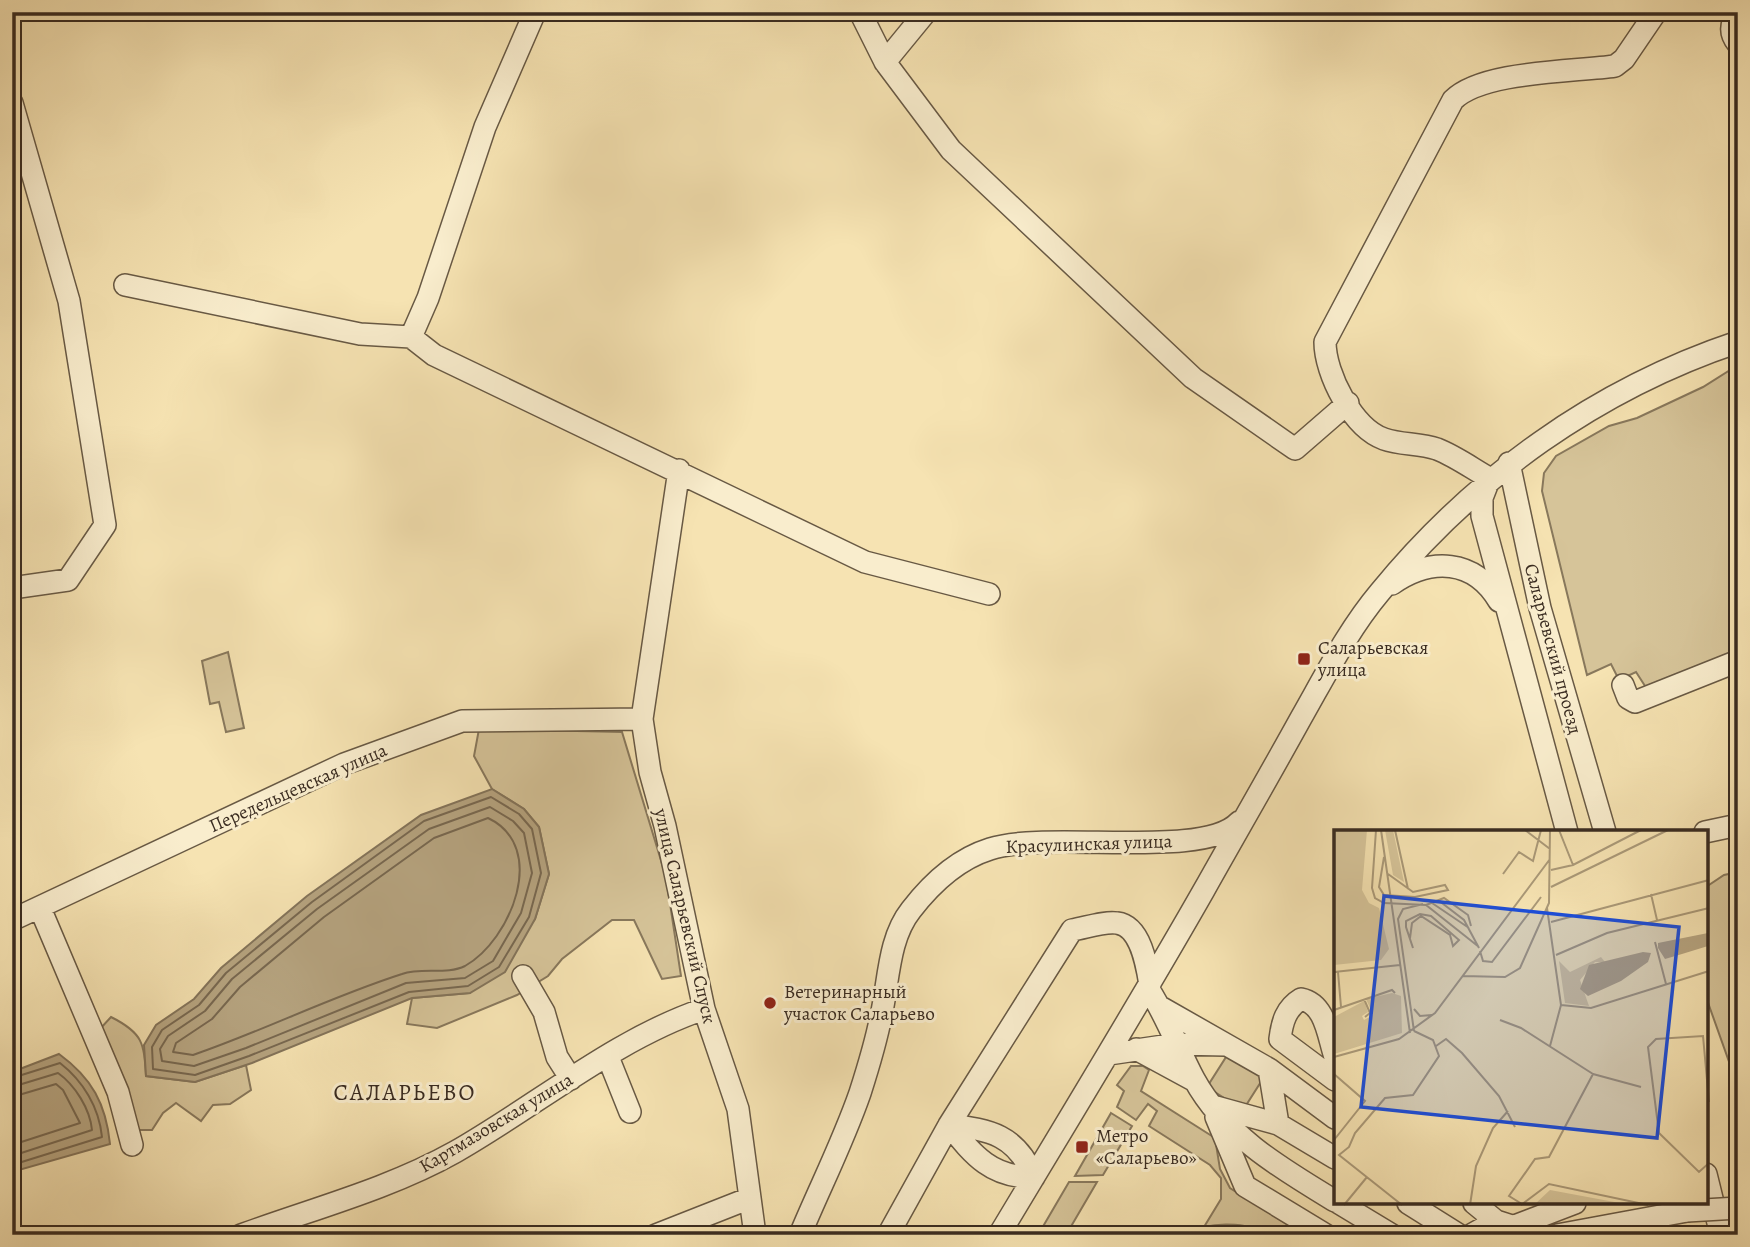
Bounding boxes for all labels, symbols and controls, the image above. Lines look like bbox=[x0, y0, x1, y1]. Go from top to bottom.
street label: Саларьевский проезд bbox=[1518, 561, 1588, 737]
place label: Саларьевская улица bbox=[1317, 635, 1429, 683]
marker: Саларьевская улица bbox=[1296, 651, 1312, 667]
street label: Передельцевская улица bbox=[205, 737, 391, 839]
street label: улица Саларьевский Спуск bbox=[647, 805, 722, 1026]
street label: Красулинская улица bbox=[1005, 828, 1173, 860]
inset map bbox=[1334, 830, 1708, 1205]
place label: Ветеринарный участок Саларьево bbox=[783, 979, 935, 1027]
marker: Ветеринарный участок Саларьево bbox=[762, 995, 778, 1011]
street label: Картмазовская улица bbox=[414, 1067, 578, 1179]
district label: САЛАРЬЕВО bbox=[333, 1077, 477, 1108]
place label: Метро «Саларьево» bbox=[1096, 1123, 1197, 1171]
marker: Метро «Саларьево» bbox=[1074, 1139, 1090, 1155]

